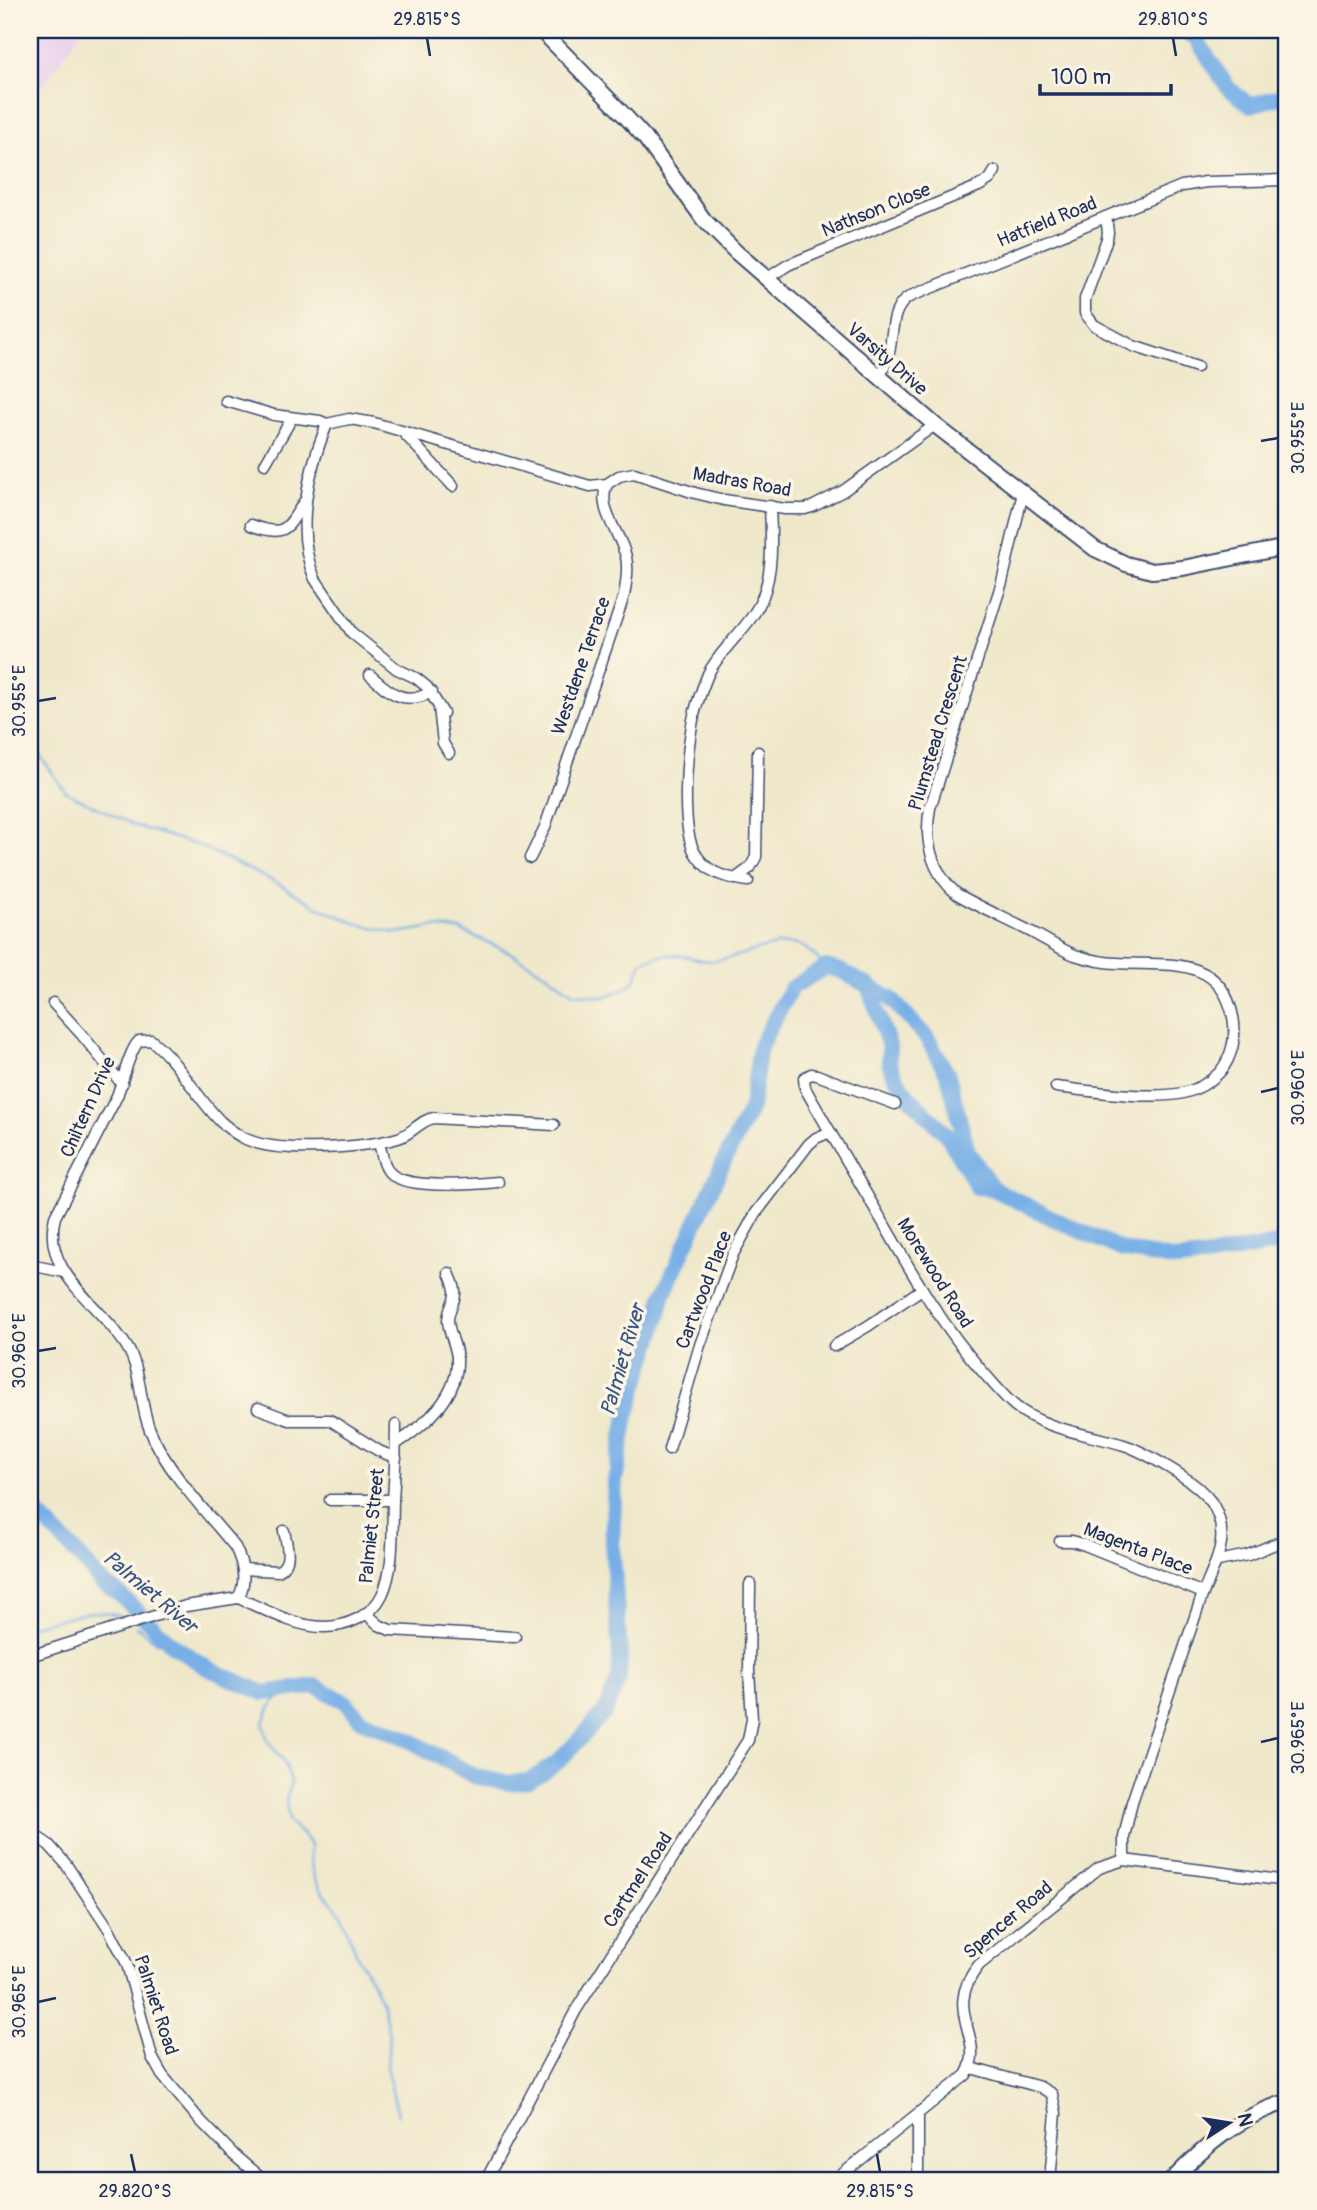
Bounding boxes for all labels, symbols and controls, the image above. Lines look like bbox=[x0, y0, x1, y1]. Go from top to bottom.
text: 29.815°S bbox=[393, 8, 461, 31]
text: 29.810°S bbox=[1138, 8, 1208, 31]
scale bar bbox=[1040, 52, 1172, 96]
text: 100 m bbox=[1051, 64, 1111, 91]
street label: Nathson Close bbox=[818, 177, 935, 243]
street label: Hatfield Road bbox=[993, 191, 1101, 253]
street label: Varsity Drive bbox=[842, 317, 933, 401]
text: 30.955°E bbox=[1287, 402, 1310, 474]
street label: Madras Road bbox=[691, 462, 793, 502]
street label: Westdene Terrace bbox=[546, 593, 616, 738]
street label: Plumstead Crescent bbox=[903, 652, 973, 814]
text: 30.955°E bbox=[8, 665, 31, 737]
text: 30.960°E bbox=[1287, 1050, 1310, 1126]
street label: Chiltern Drive bbox=[55, 1052, 121, 1161]
street label: Morewood Road bbox=[892, 1213, 978, 1333]
street label: Cartwood Place bbox=[670, 1227, 738, 1352]
water label: Palmiet River bbox=[594, 1299, 653, 1419]
text: 30.960°E bbox=[8, 1313, 31, 1389]
street label: Palmiet Street bbox=[354, 1467, 390, 1585]
street label: Magenta Place bbox=[1080, 1517, 1197, 1581]
water label: Palmiet River bbox=[97, 1545, 205, 1641]
text: 30.965°E bbox=[1287, 1701, 1310, 1775]
street label: Cartmel Road bbox=[598, 1828, 678, 1932]
street label: Spencer Road bbox=[959, 1876, 1057, 1964]
street label: Palmiet Road bbox=[129, 1952, 183, 2058]
text: 30.965°E bbox=[8, 1965, 31, 2039]
north arrow bbox=[1194, 2088, 1264, 2158]
text: N bbox=[1232, 2111, 1258, 2129]
text: 29.820°S bbox=[98, 2180, 172, 2203]
text: 29.815°S bbox=[846, 2180, 914, 2203]

